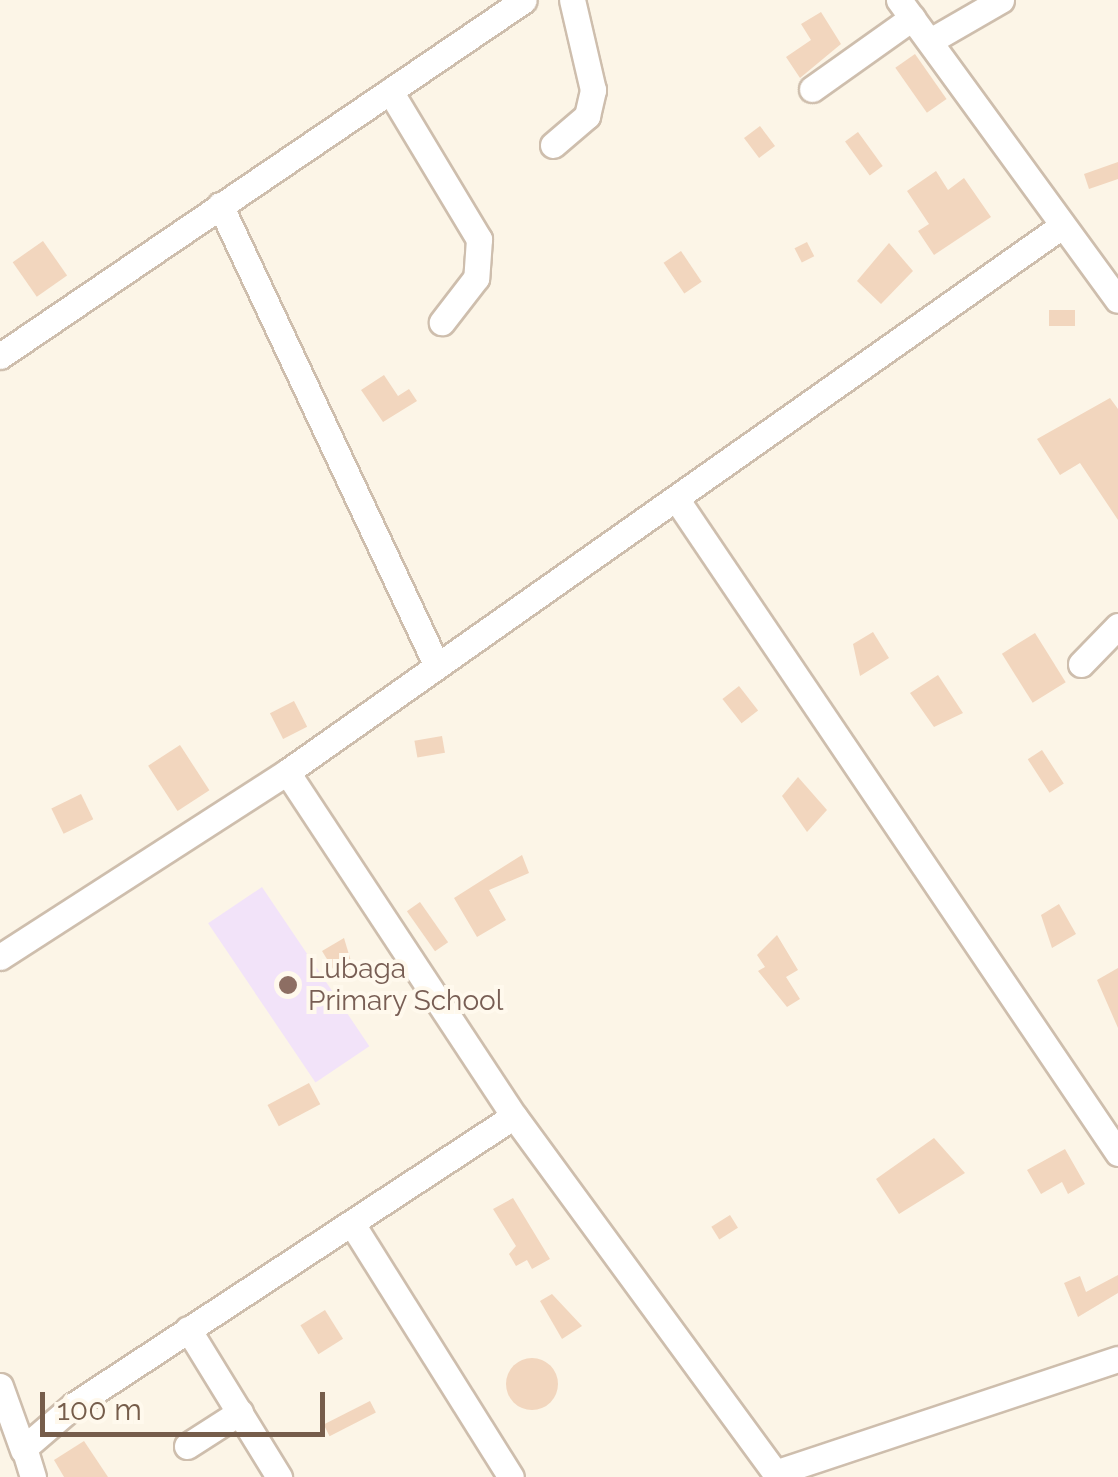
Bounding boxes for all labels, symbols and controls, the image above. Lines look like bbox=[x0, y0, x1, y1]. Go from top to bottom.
place label: Lubaga Primary School bbox=[308, 952, 504, 1018]
marker: Lubaga Primary School bbox=[277, 974, 299, 996]
scale bar bbox=[45, 1372, 330, 1434]
text: 100 m bbox=[57, 1392, 142, 1427]

